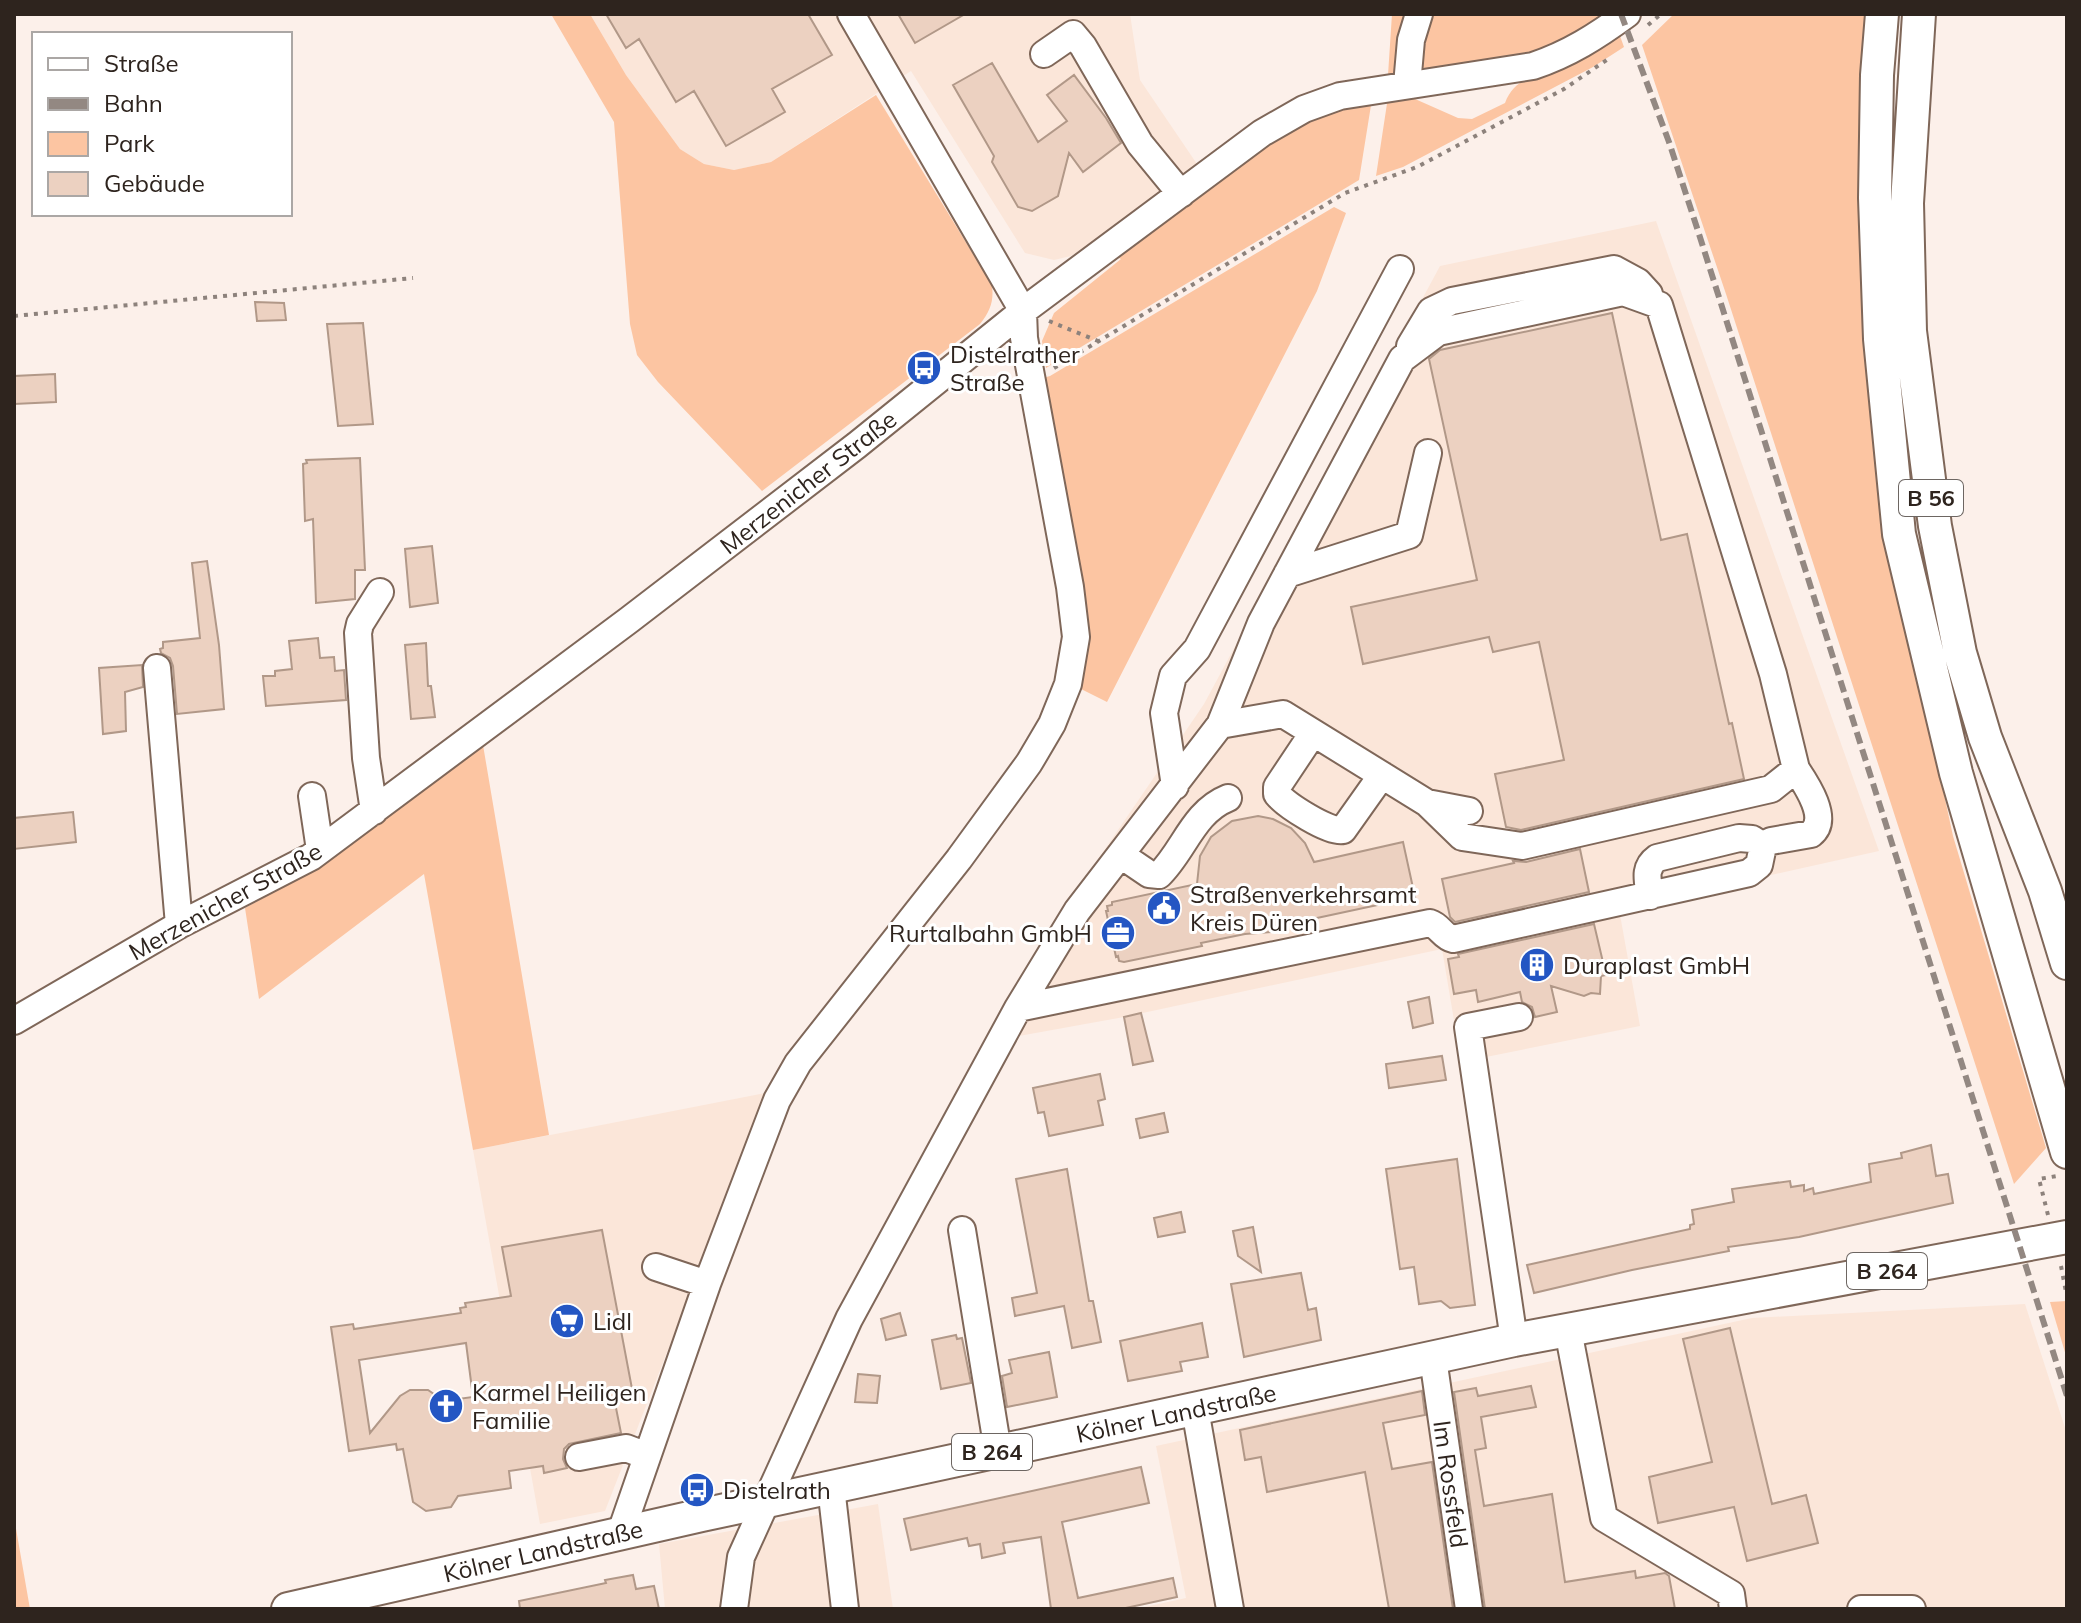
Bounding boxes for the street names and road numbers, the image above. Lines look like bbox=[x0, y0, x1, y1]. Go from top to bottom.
street label: Merzenicher Straße bbox=[714, 404, 902, 560]
road number: B 56 bbox=[1899, 480, 1963, 516]
street label: Merzenicher Straße bbox=[123, 836, 327, 966]
road number: B 264 bbox=[1847, 1253, 1927, 1289]
street label: Kölner Landstraße bbox=[1073, 1377, 1279, 1449]
street label: Im Rossfeld bbox=[1427, 1418, 1475, 1550]
road number: B 264 bbox=[952, 1434, 1032, 1470]
street label: Kölner Landstraße bbox=[440, 1513, 646, 1589]

